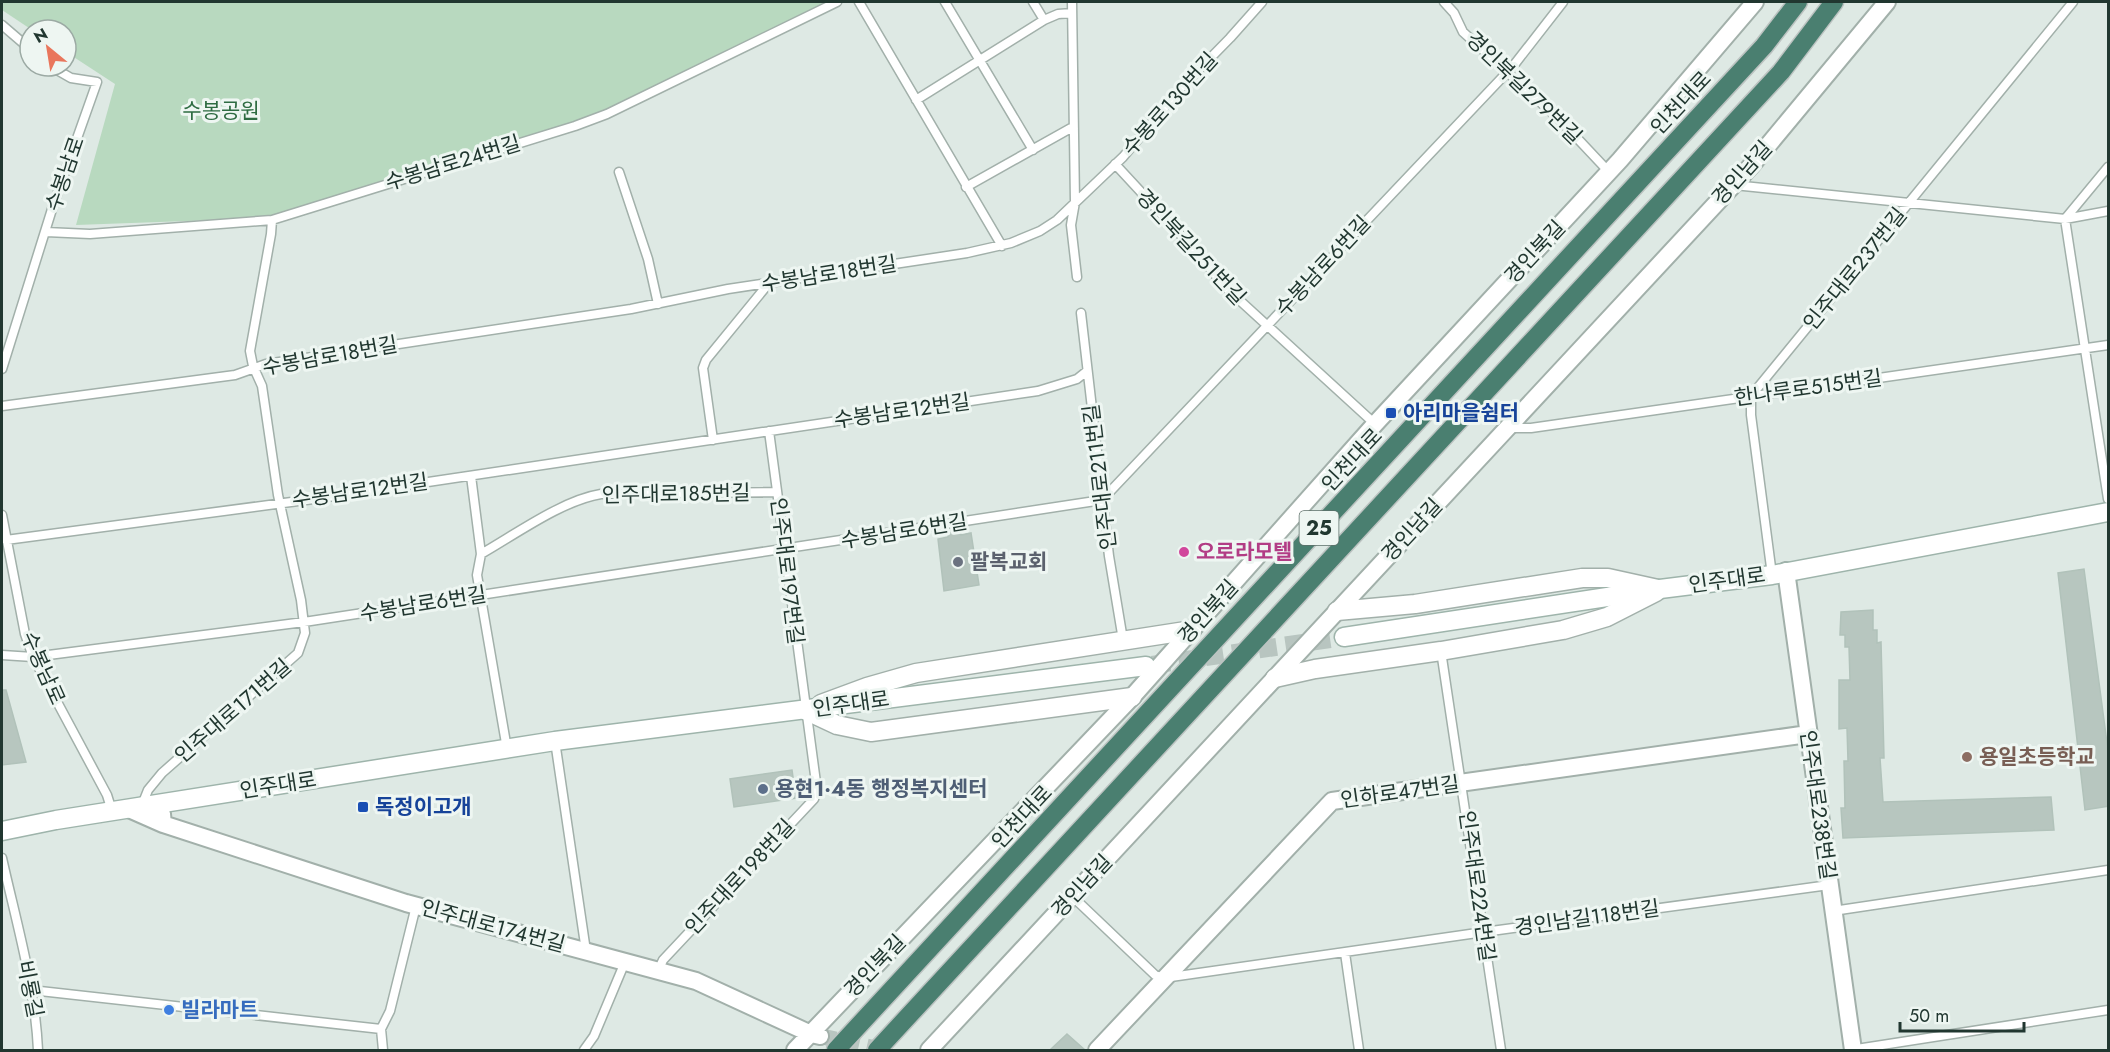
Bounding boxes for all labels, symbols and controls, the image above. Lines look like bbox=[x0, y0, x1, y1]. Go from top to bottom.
north arrow bbox=[18, 18, 78, 78]
text: N bbox=[29, 22, 52, 49]
street label: 경인북길279번길 bbox=[1459, 25, 1589, 151]
street label: 수봉로130번길 bbox=[1115, 46, 1225, 162]
street label: 인천대로 bbox=[1644, 65, 1718, 141]
park label: 수봉공원 bbox=[182, 96, 260, 126]
street label: 수봉남로24번길 bbox=[382, 128, 524, 198]
street label: 수봉남로 bbox=[38, 133, 92, 215]
street label: 경인남길 bbox=[1705, 134, 1779, 212]
street label: 경인북길251번길 bbox=[1129, 182, 1253, 312]
street label: 인주대로237번길 bbox=[1796, 201, 1914, 337]
street label: 수봉남로6번길 bbox=[1268, 209, 1378, 323]
street label: 경인북길 bbox=[1498, 214, 1572, 290]
street label: 수봉남로18번길 bbox=[759, 248, 899, 300]
street label: 수봉남로18번길 bbox=[260, 329, 400, 383]
street label: 한나루로515번길 bbox=[1732, 363, 1884, 413]
street label: 수봉남로12번길 bbox=[832, 387, 972, 435]
place label: 아리마을쉼터 bbox=[1403, 398, 1519, 428]
street label: 인주대로211번길 bbox=[1076, 402, 1124, 552]
marker: 아리마을쉼터 bbox=[1384, 406, 1398, 420]
street label: 인천대로 bbox=[1315, 422, 1389, 498]
street label: 수봉남로12번길 bbox=[290, 467, 430, 515]
street label: 인주대로185번길 bbox=[601, 478, 751, 510]
street label: 경인남길 bbox=[1375, 492, 1449, 568]
street label: 인주대로197번길 bbox=[763, 496, 811, 646]
street label: 수봉남로6번길 bbox=[838, 506, 970, 556]
road number: 25 bbox=[1300, 511, 1338, 545]
place label: 오로라모텔 bbox=[1196, 537, 1293, 567]
marker: 오로라모텔 bbox=[1177, 545, 1191, 559]
place label: 팔복교회 bbox=[970, 547, 1047, 577]
marker: 팔복교회 bbox=[951, 555, 965, 569]
street label: 인주대로 bbox=[1687, 560, 1767, 600]
street label: 경인북길 bbox=[1171, 573, 1245, 651]
street label: 수봉남로6번길 bbox=[357, 579, 489, 629]
street label: 수봉남로 bbox=[14, 627, 72, 709]
street label: 인주대로171번길 bbox=[168, 652, 298, 770]
street label: 인주대로 bbox=[811, 684, 891, 724]
street label: 인주대로238번길 bbox=[1793, 728, 1843, 882]
place label: 용일초등학교 bbox=[1979, 742, 2095, 772]
marker: 용일초등학교 bbox=[1960, 750, 1974, 764]
street label: 인주대로 bbox=[237, 764, 319, 806]
street label: 인하로47번길 bbox=[1339, 769, 1461, 815]
place label: 용현1·4동 행정복지센터 bbox=[775, 774, 987, 804]
street label: 인천대로 bbox=[985, 779, 1059, 855]
marker: 용현1·4동 행정복지센터 bbox=[756, 782, 770, 796]
place label: 독정이고개 bbox=[375, 792, 472, 822]
marker: 독정이고개 bbox=[356, 800, 370, 814]
street label: 인주대로224번길 bbox=[1452, 809, 1502, 963]
street label: 인주대로198번길 bbox=[678, 812, 802, 942]
street label: 경인남길 bbox=[1045, 848, 1119, 924]
street label: 인주대로174번길 bbox=[417, 892, 569, 960]
street label: 경인남길118번길 bbox=[1512, 893, 1662, 943]
street label: 경인북길 bbox=[837, 928, 913, 1004]
street label: 비룡길 bbox=[10, 958, 50, 1020]
place label: 빌라마트 bbox=[181, 995, 258, 1025]
scale bar bbox=[1900, 995, 2024, 1033]
marker: 빌라마트 bbox=[162, 1003, 176, 1017]
text: 50 m bbox=[1909, 1003, 1949, 1029]

